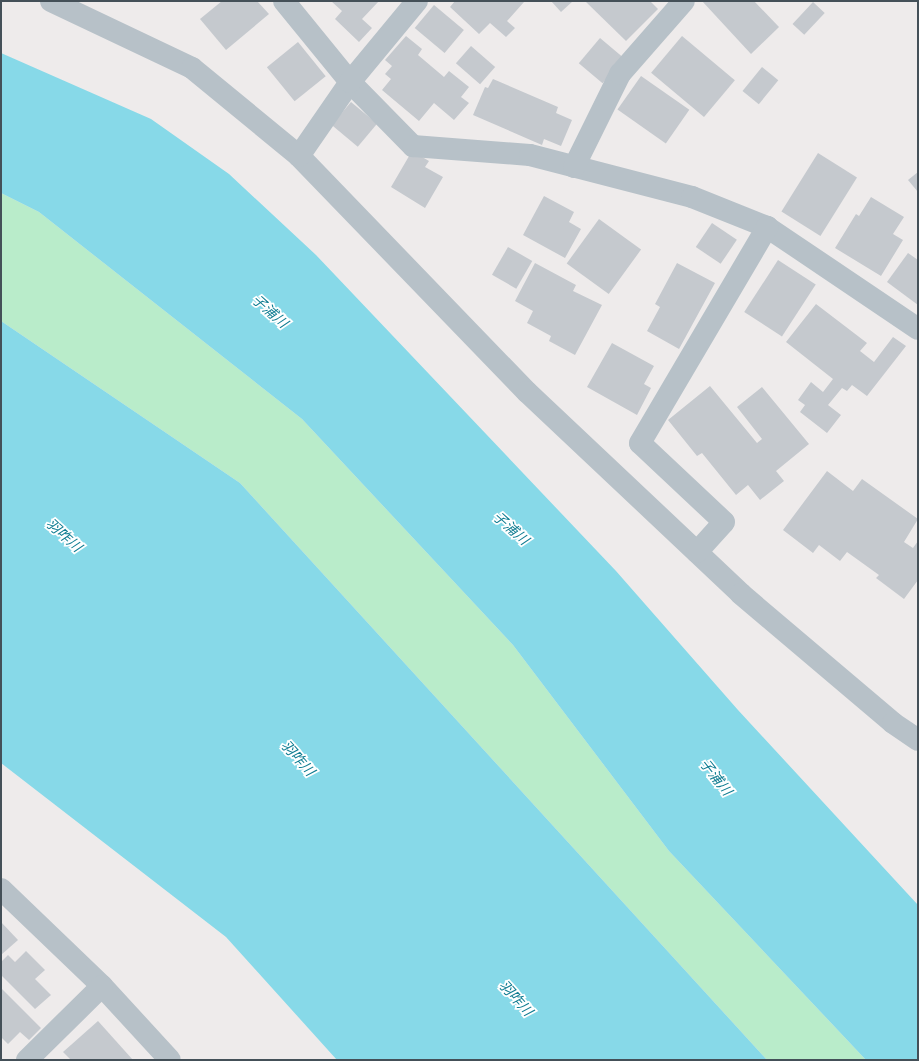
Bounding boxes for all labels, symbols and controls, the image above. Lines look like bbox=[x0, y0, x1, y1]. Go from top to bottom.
water label: 子浦川 bbox=[249, 291, 291, 331]
water label: 子浦川 bbox=[490, 508, 532, 548]
water label: 羽咋川 bbox=[43, 515, 85, 555]
water label: 羽咋川 bbox=[278, 737, 318, 779]
water label: 子浦川 bbox=[696, 755, 736, 799]
water label: 羽咋川 bbox=[496, 977, 536, 1019]

